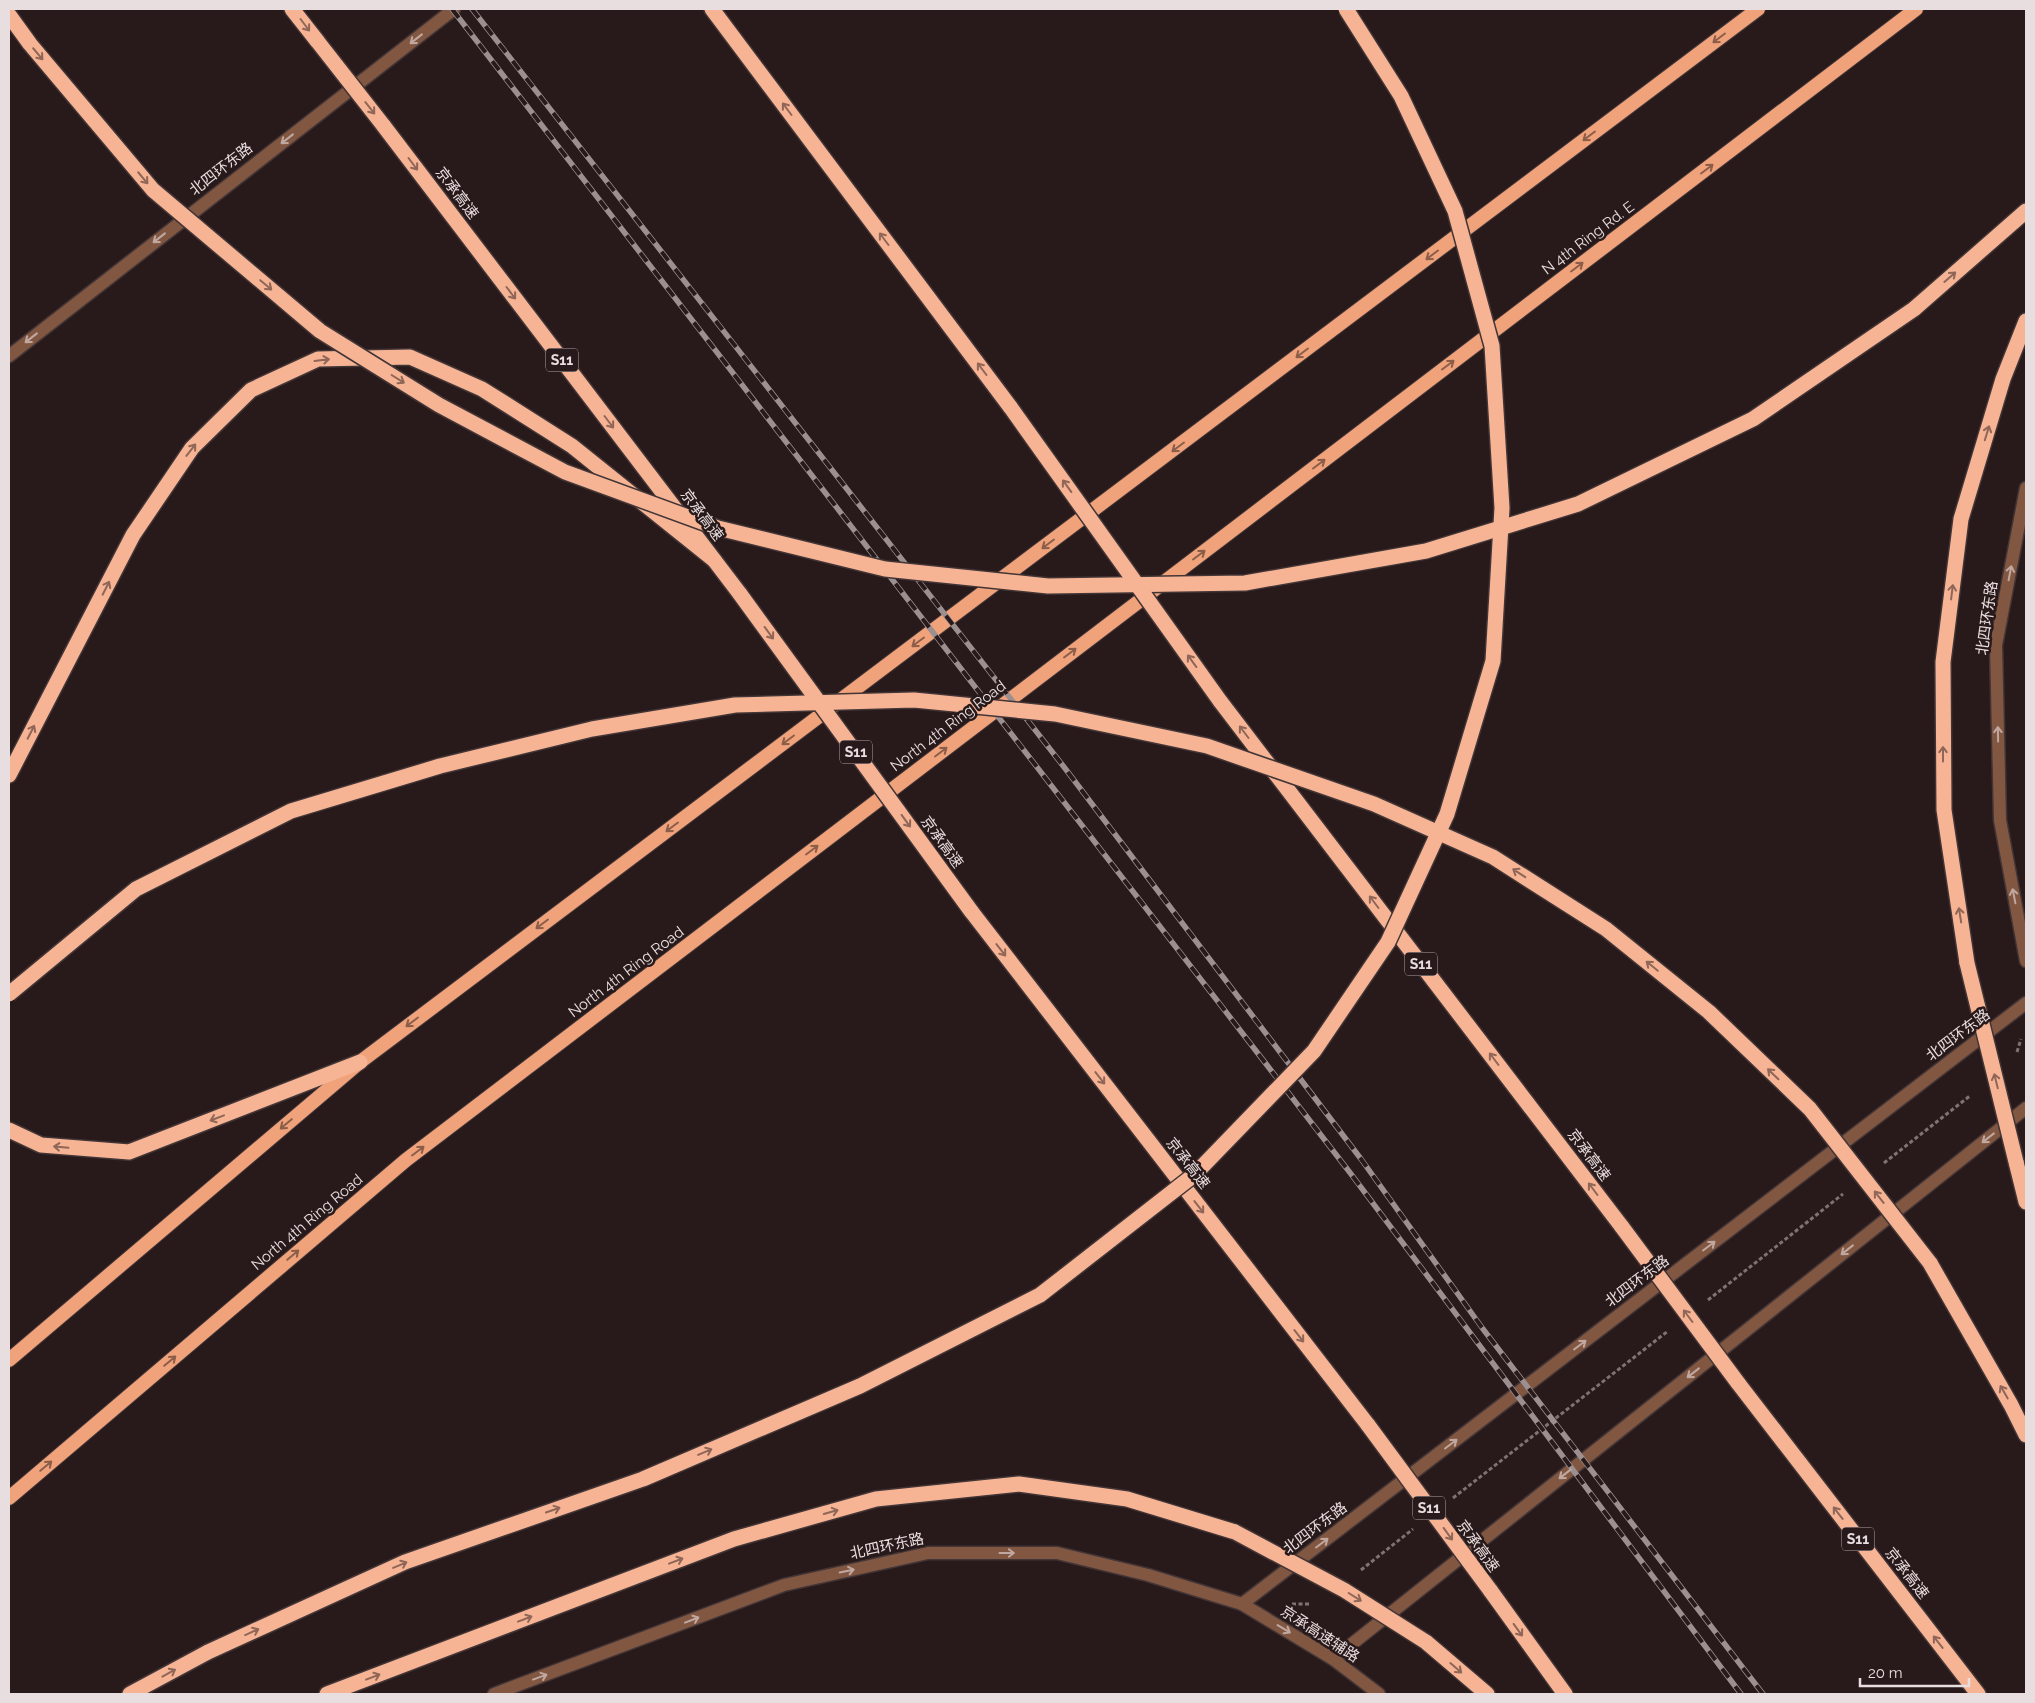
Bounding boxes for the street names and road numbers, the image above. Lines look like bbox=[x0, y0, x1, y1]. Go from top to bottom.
street label: 北四环东路 bbox=[186, 139, 256, 199]
street label: 京承高速 bbox=[432, 164, 482, 222]
street label: N 4th Ring Rd. E bbox=[1538, 197, 1638, 279]
road number: S11 bbox=[546, 348, 578, 372]
street label: 京承高速 bbox=[677, 486, 727, 544]
street label: 北四环东路 bbox=[1973, 580, 2001, 656]
street label: North 4th Ring Road bbox=[887, 677, 1009, 775]
road number: S11 bbox=[840, 740, 872, 764]
street label: 京承高速 bbox=[917, 812, 967, 872]
street label: North 4th Ring Road bbox=[565, 923, 687, 1021]
road number: S11 bbox=[1405, 952, 1437, 976]
street label: 北四环东路 bbox=[1923, 1005, 1993, 1065]
street label: 京承高速 bbox=[1564, 1126, 1614, 1184]
street label: 京承高速 bbox=[1162, 1134, 1214, 1192]
street label: North 4th Ring Road bbox=[248, 1170, 366, 1274]
street label: 北四环东路 bbox=[1602, 1251, 1672, 1311]
road number: S11 bbox=[1413, 1496, 1445, 1520]
street label: 北四环东路 bbox=[1280, 1498, 1350, 1558]
street label: 京承高速 bbox=[1453, 1516, 1503, 1576]
road number: S11 bbox=[1842, 1528, 1874, 1550]
street label: 北四环东路 bbox=[848, 1529, 926, 1563]
street label: 京承高速 bbox=[1881, 1544, 1933, 1602]
street label: 京承高速辅路 bbox=[1277, 1602, 1363, 1666]

